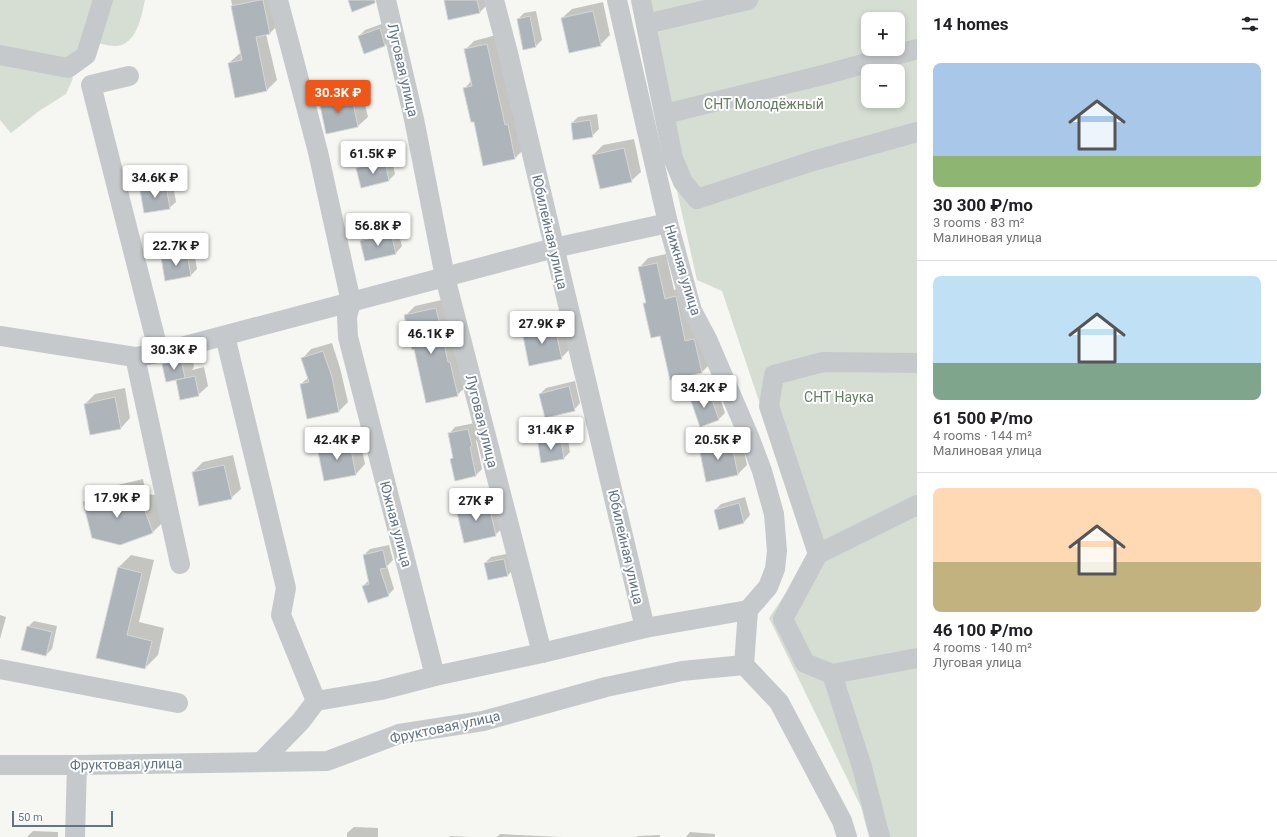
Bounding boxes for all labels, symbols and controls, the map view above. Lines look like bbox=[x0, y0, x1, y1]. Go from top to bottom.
map controls bbox=[861, 12, 905, 108]
button: + bbox=[861, 12, 905, 56]
icon: filters bbox=[1239, 13, 1261, 35]
text: 14 homes bbox=[933, 14, 1009, 34]
street label: Луговая улица bbox=[384, 22, 422, 118]
button: − bbox=[861, 64, 905, 108]
pin: 30.3K ₽ bbox=[301, 80, 375, 114]
text: 30.3K ₽ bbox=[315, 85, 361, 100]
icon: home bbox=[1061, 89, 1133, 161]
park label: СНТ Молодёжный bbox=[704, 96, 824, 112]
pin: 61.5K ₽ bbox=[336, 141, 410, 175]
text: 61.5K ₽ bbox=[350, 146, 396, 161]
pin: 34.6K ₽ bbox=[118, 165, 192, 199]
text: 34.6K ₽ bbox=[132, 170, 178, 185]
street label: Юбилейная улица bbox=[529, 173, 571, 291]
text: 30 300 ₽/mo bbox=[933, 195, 1033, 215]
pin: 56.8K ₽ bbox=[341, 213, 415, 247]
text: 3 rooms · 83 m² bbox=[933, 215, 1025, 230]
text: 56.8K ₽ bbox=[355, 218, 401, 233]
street label: Нижняя улица bbox=[662, 223, 704, 317]
text: Малиновая улица bbox=[933, 230, 1042, 245]
pin: 22.7K ₽ bbox=[139, 233, 213, 267]
text: 22.7K ₽ bbox=[153, 238, 199, 253]
icon: home bbox=[1061, 302, 1133, 374]
pin: 27.9K ₽ bbox=[505, 311, 579, 345]
text: 27.9K ₽ bbox=[519, 316, 565, 331]
pin: 46.1K ₽ bbox=[394, 321, 468, 355]
text: 46.1K ₽ bbox=[408, 326, 454, 341]
pin: 30.3K ₽ bbox=[137, 337, 211, 371]
text: 30.3K ₽ bbox=[151, 342, 197, 357]
street label: Луговая улица bbox=[463, 373, 501, 469]
pin: 34.2K ₽ bbox=[667, 375, 741, 409]
text: 34.2K ₽ bbox=[681, 380, 727, 395]
park label: СНТ Наука bbox=[804, 389, 874, 405]
text: 61 500 ₽/mo bbox=[933, 408, 1033, 428]
pin: 31.4K ₽ bbox=[514, 417, 588, 451]
text: 31.4K ₽ bbox=[528, 422, 574, 437]
pin: 42.4K ₽ bbox=[300, 427, 374, 461]
pin: 20.5K ₽ bbox=[681, 427, 755, 461]
text: 4 rooms · 144 m² bbox=[933, 428, 1032, 443]
text: 42.4K ₽ bbox=[314, 432, 360, 447]
text: 20.5K ₽ bbox=[695, 432, 741, 447]
text: Малиновая улица bbox=[933, 443, 1042, 458]
street label: Южная улица bbox=[377, 479, 415, 569]
pin: 17.9K ₽ bbox=[80, 485, 154, 519]
pin: 27K ₽ bbox=[448, 488, 504, 522]
street label: Юбилейная улица bbox=[605, 488, 647, 606]
text: 17.9K ₽ bbox=[94, 490, 140, 505]
text: 27K ₽ bbox=[458, 493, 494, 508]
icon: home bbox=[1061, 514, 1133, 586]
text: 46 100 ₽/mo bbox=[933, 620, 1033, 640]
text: 4 rooms · 140 m² bbox=[933, 640, 1032, 655]
text: Луговая улица bbox=[933, 655, 1022, 670]
street label: Фруктовая улица bbox=[388, 707, 502, 747]
street label: Фруктовая улица bbox=[70, 755, 182, 773]
scale bar bbox=[12, 809, 113, 828]
text: 50 m bbox=[18, 811, 43, 824]

